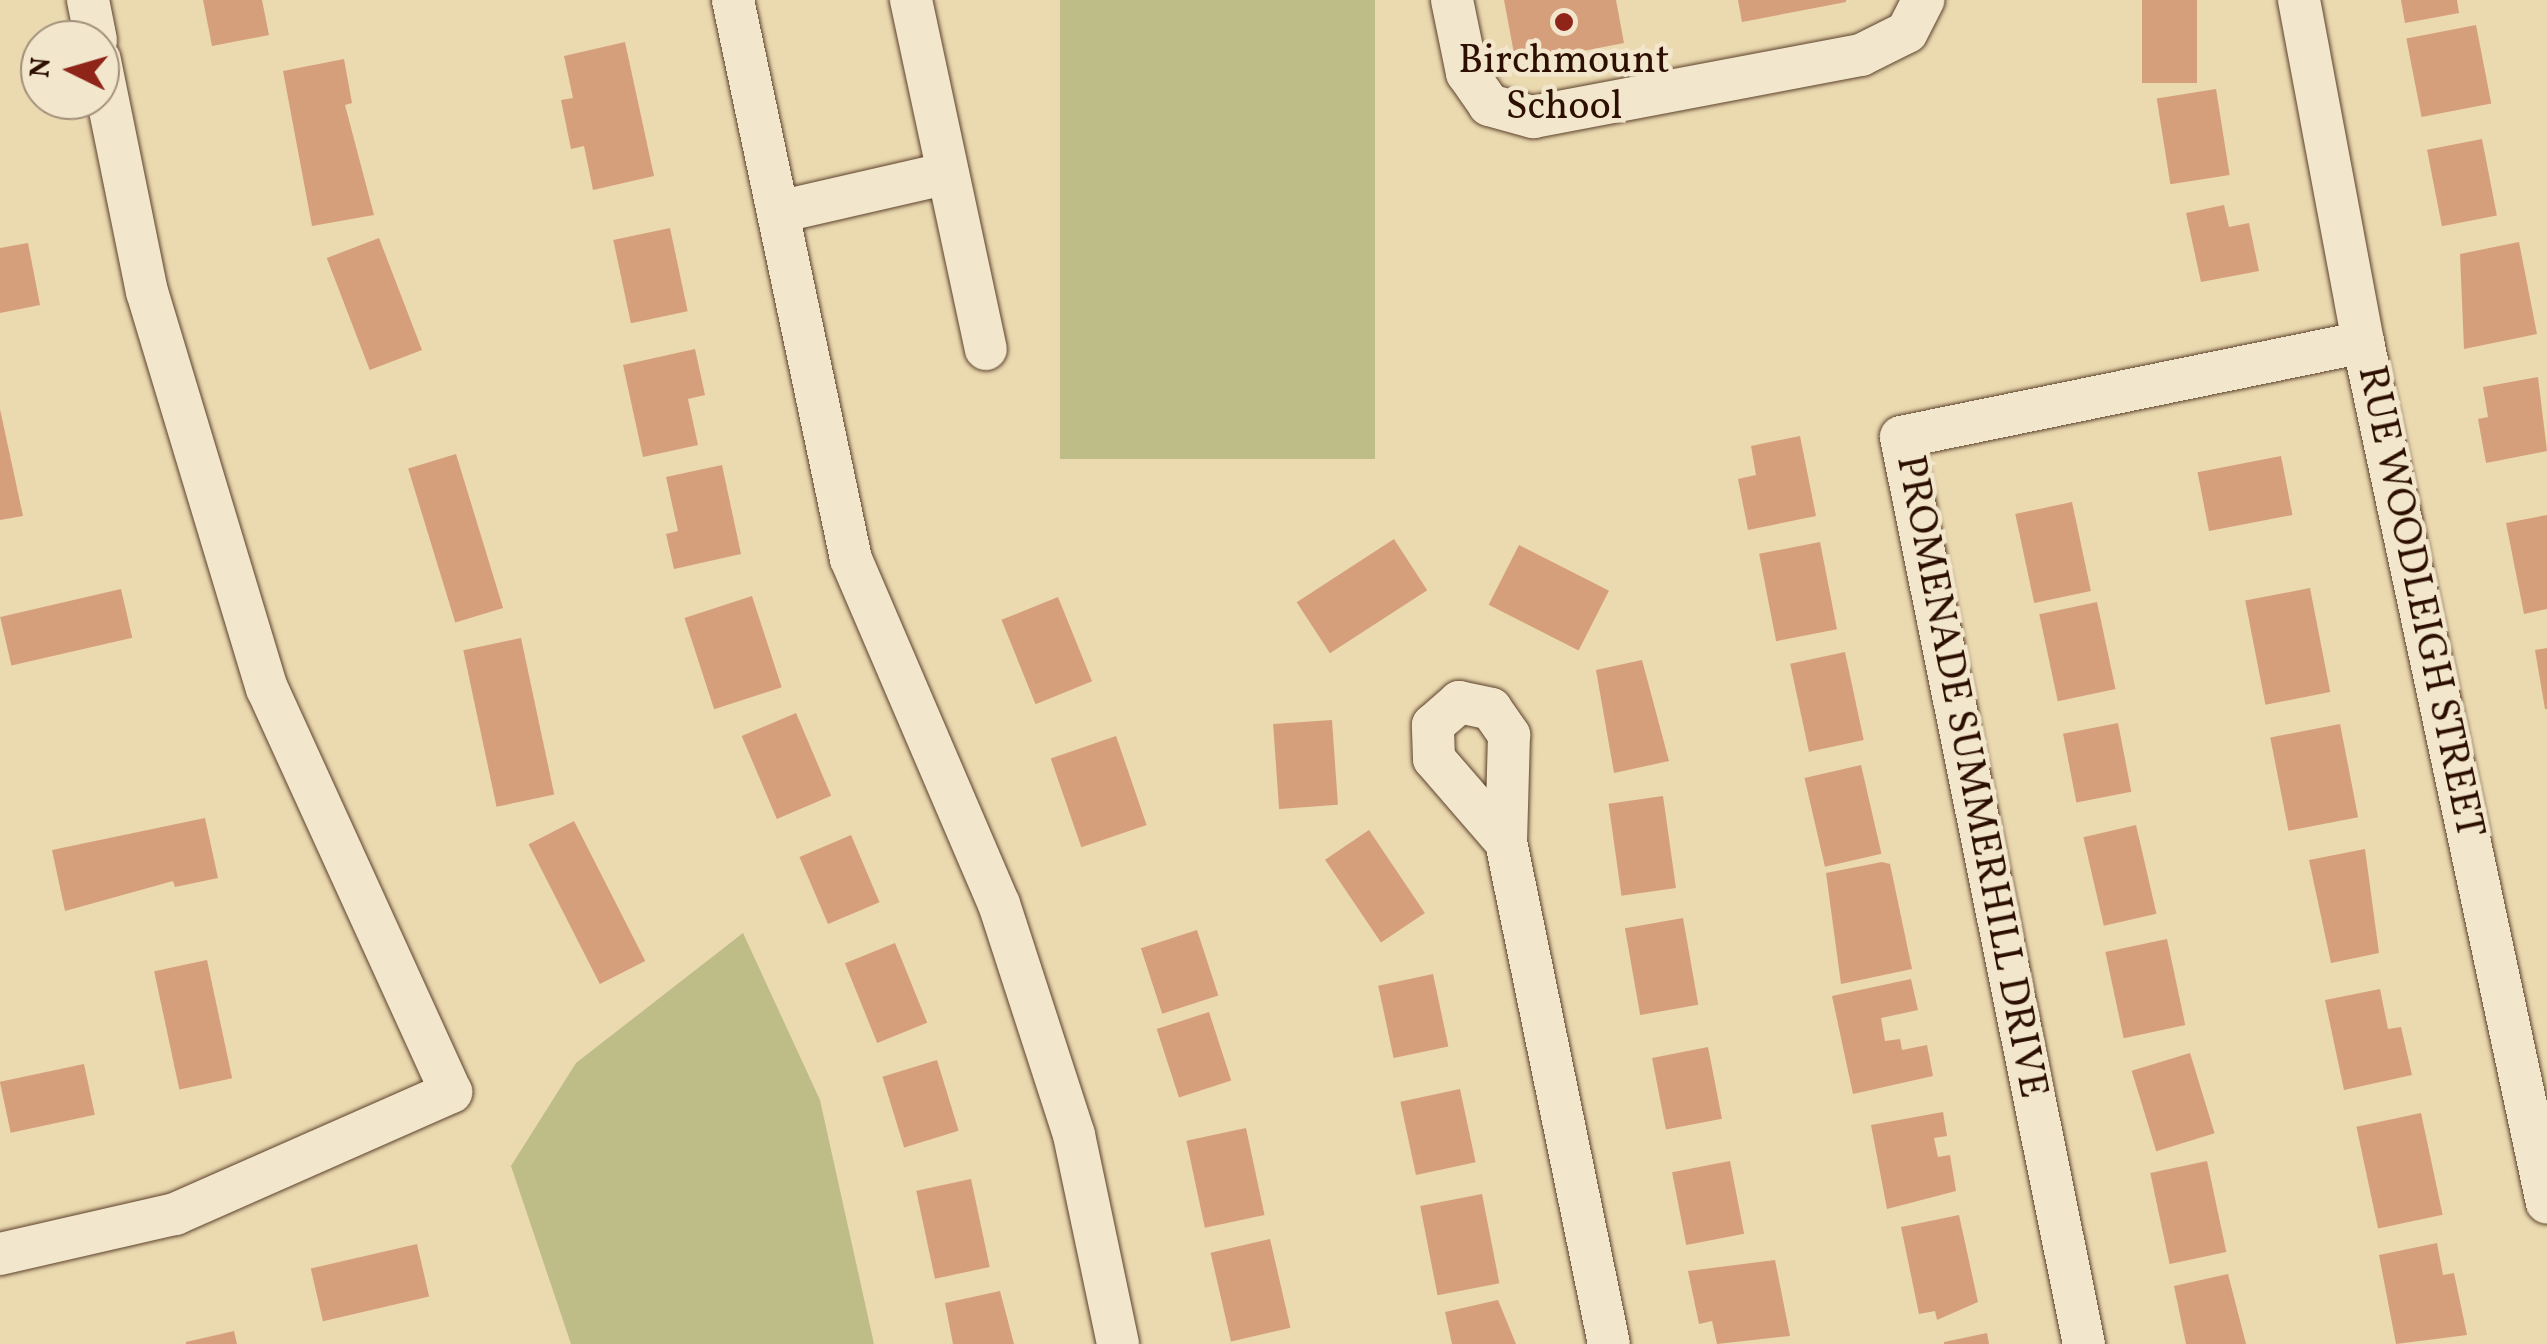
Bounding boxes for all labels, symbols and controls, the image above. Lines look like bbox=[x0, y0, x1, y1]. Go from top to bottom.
marker: Birchmount School bbox=[1553, 11, 1575, 33]
north arrow bbox=[20, 20, 120, 120]
place label: Birchmount School bbox=[1458, 38, 1670, 132]
text: N bbox=[21, 56, 62, 79]
street label: RUE WOODLEIGH STREET bbox=[2345, 361, 2493, 843]
street label: PROMENADE SUMMERHILL DRIVE bbox=[1884, 452, 2056, 1102]

